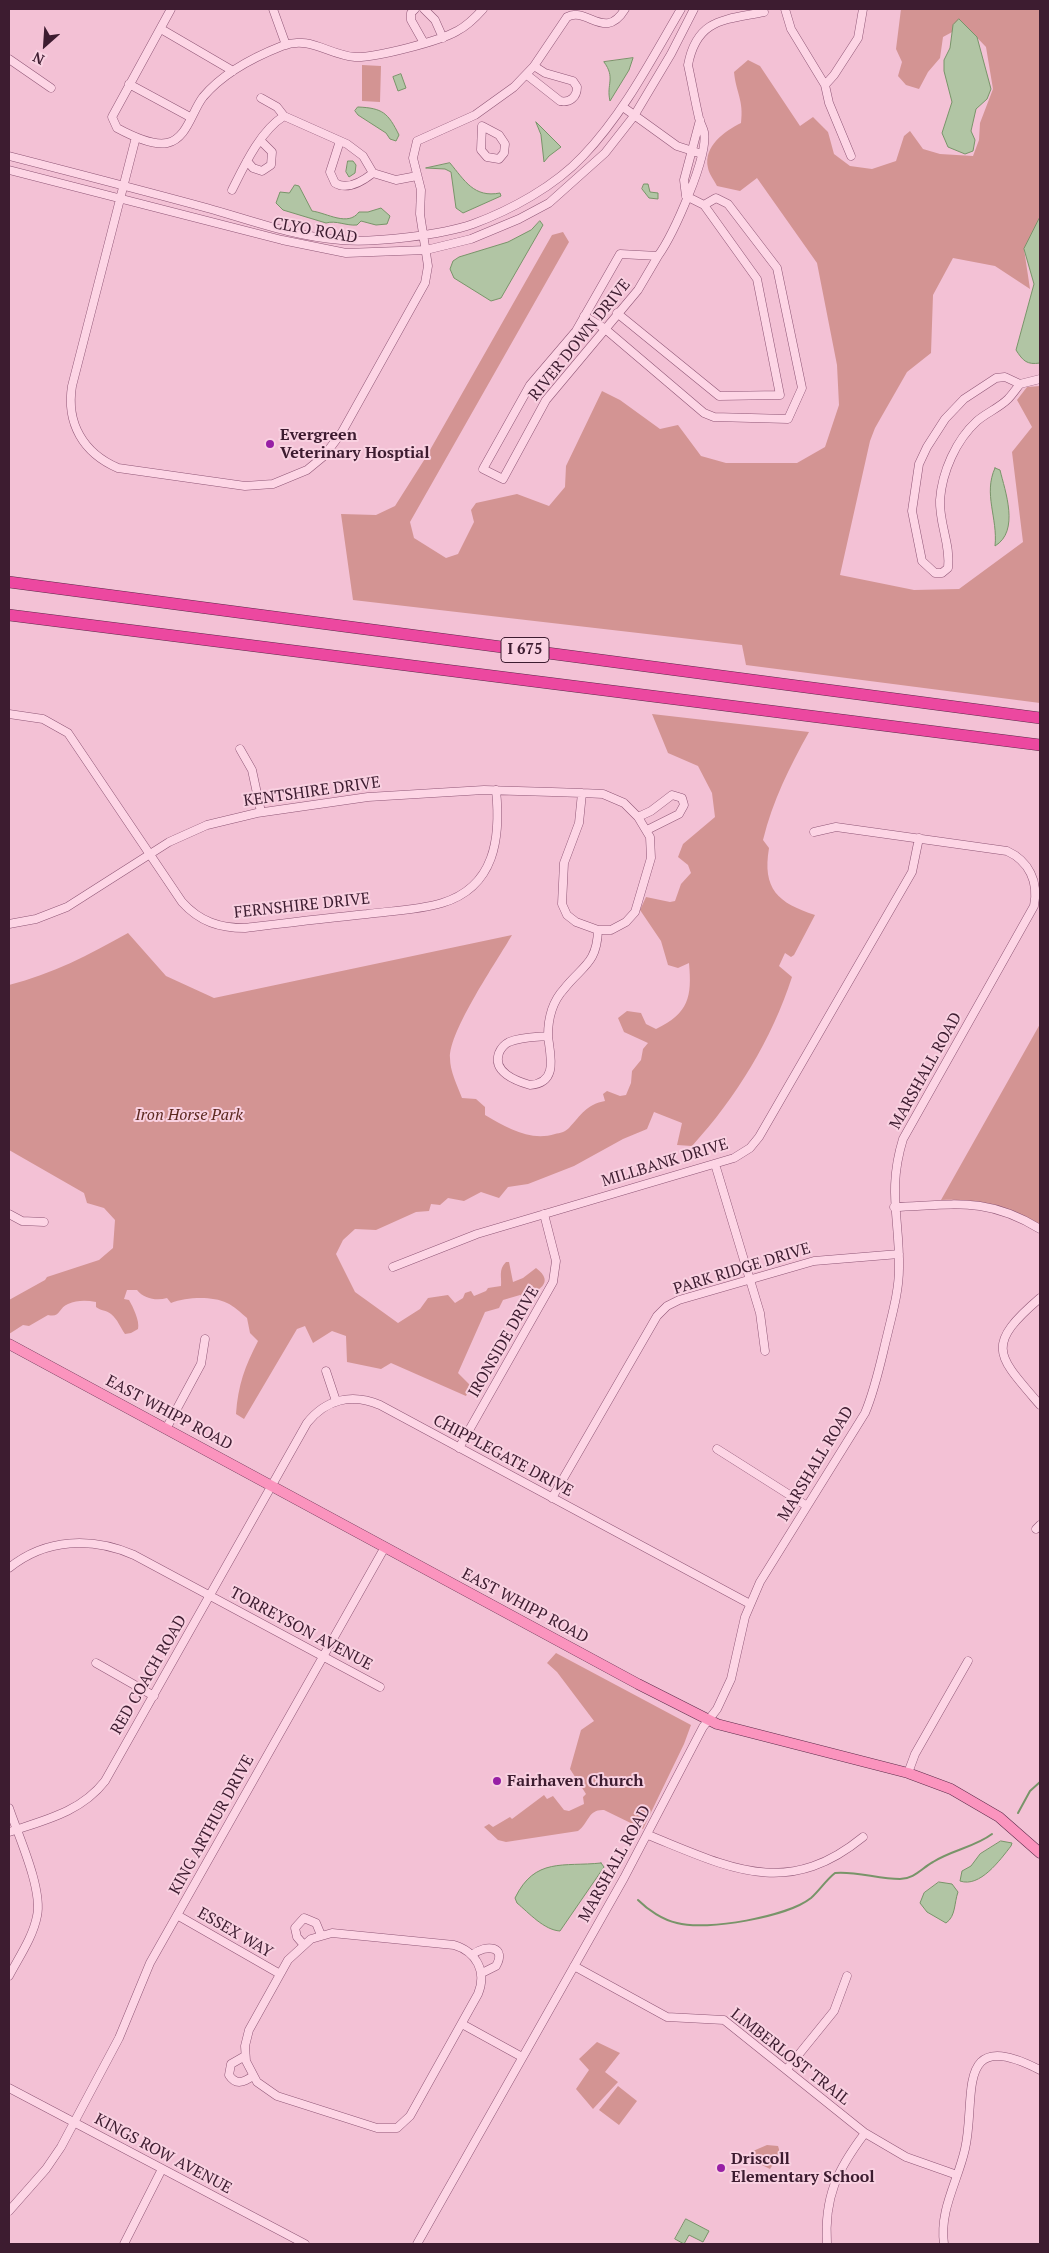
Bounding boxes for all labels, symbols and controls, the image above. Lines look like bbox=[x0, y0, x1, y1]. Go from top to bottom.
north arrow bbox=[20, 20, 70, 70]
text: N bbox=[29, 48, 47, 70]
street label: CLYO ROAD bbox=[271, 214, 359, 248]
street label: RIVER DOWN DRIVE bbox=[525, 275, 635, 405]
place label: Evergreen Veterinary Hosptial bbox=[280, 425, 430, 463]
marker: Evergreen Veterinary Hosptial bbox=[264, 438, 276, 450]
road number: I 675 bbox=[501, 638, 549, 662]
street label: KENTSHIRE DRIVE bbox=[242, 773, 382, 811]
street label: FERNSHIRE DRIVE bbox=[233, 889, 371, 923]
street label: MARSHALL ROAD bbox=[886, 1009, 966, 1133]
park label: Iron Horse Park bbox=[135, 1105, 243, 1125]
street label: MILLBANK DRIVE bbox=[599, 1135, 731, 1191]
street label: PARK RIDGE DRIVE bbox=[671, 1239, 813, 1299]
street label: IRONSIDE DRIVE bbox=[464, 1283, 544, 1401]
street label: EAST WHIPP ROAD bbox=[102, 1371, 236, 1455]
street label: MARSHALL ROAD bbox=[774, 1403, 858, 1525]
street label: CHIPPLEGATE DRIVE bbox=[430, 1411, 576, 1501]
street label: EAST WHIPP ROAD bbox=[458, 1564, 592, 1648]
street label: TORREYSON AVENUE bbox=[226, 1583, 376, 1675]
street label: RED COACH ROAD bbox=[107, 1612, 191, 1738]
street label: KING ARTHUR DRIVE bbox=[166, 1752, 258, 1898]
place label: Fairhaven Church bbox=[507, 1771, 644, 1791]
marker: Fairhaven Church bbox=[491, 1775, 503, 1787]
street label: MARSHALL ROAD bbox=[575, 1802, 655, 1926]
street label: ESSEX WAY bbox=[194, 1904, 276, 1962]
street label: LIMBERLOST TRAIL bbox=[727, 2005, 853, 2109]
street label: KINGS ROW AVENUE bbox=[91, 2110, 235, 2198]
place label: Driscoll Elementary School bbox=[731, 2149, 875, 2187]
marker: Driscoll Elementary School bbox=[715, 2162, 727, 2174]

